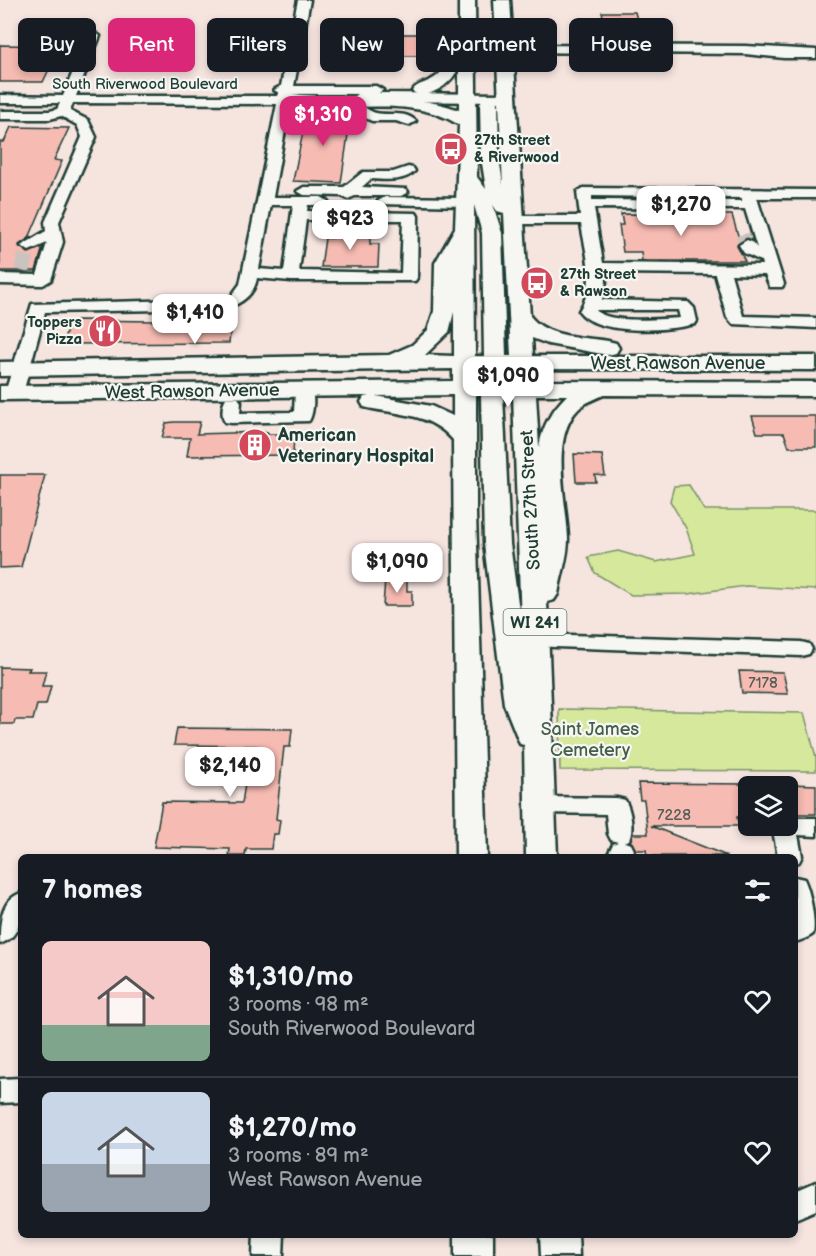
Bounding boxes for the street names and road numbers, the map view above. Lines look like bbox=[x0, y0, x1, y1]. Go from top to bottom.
street label: South Riverwood Boulevard bbox=[52, 75, 238, 94]
street label: West Rawson Avenue bbox=[591, 353, 766, 374]
street label: West Rawson Avenue bbox=[104, 379, 280, 404]
street label: South 27th Street bbox=[516, 429, 545, 571]
road number: WI 241 bbox=[504, 609, 566, 635]

